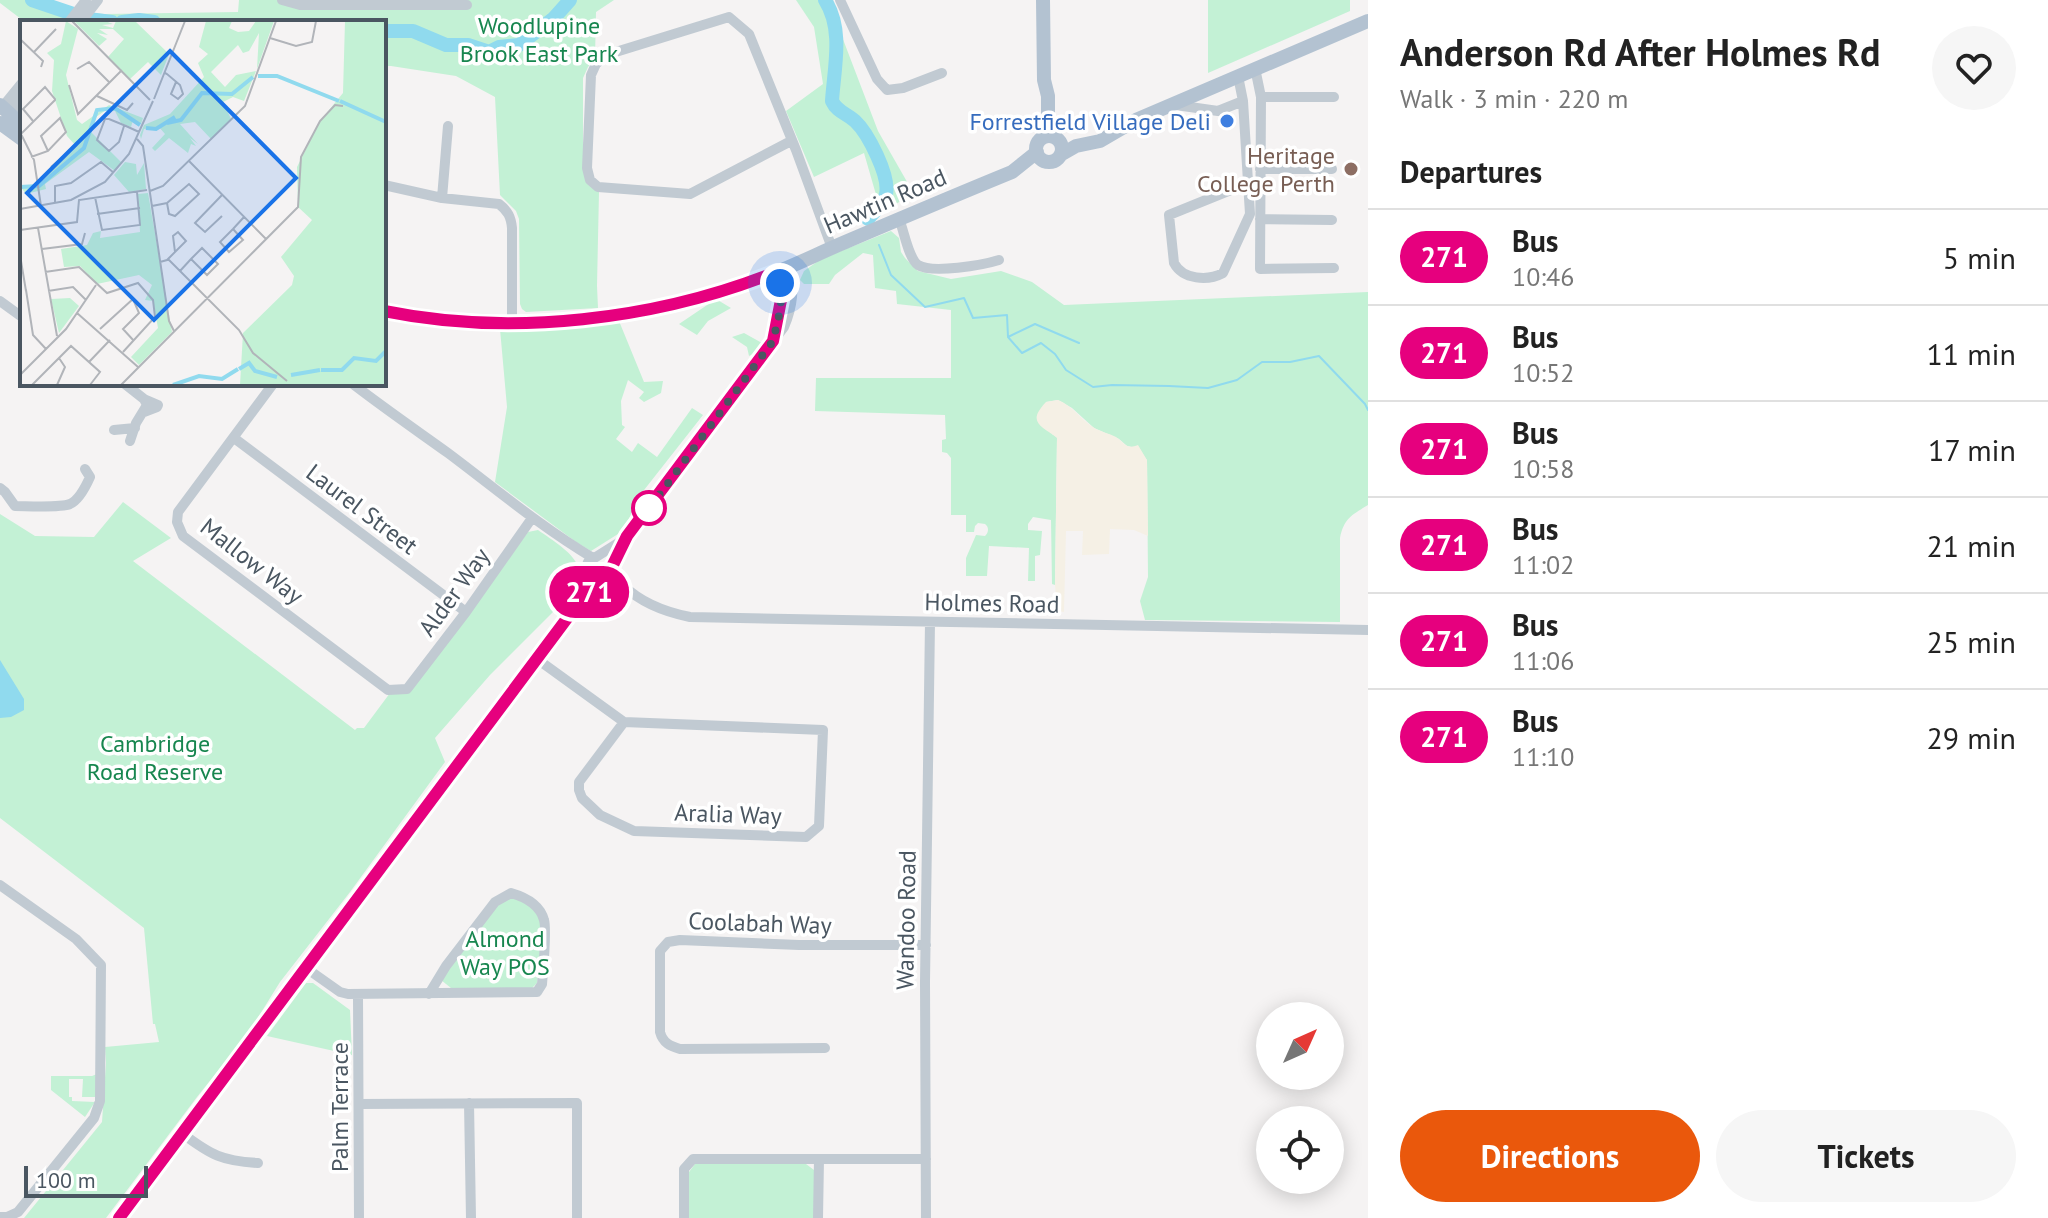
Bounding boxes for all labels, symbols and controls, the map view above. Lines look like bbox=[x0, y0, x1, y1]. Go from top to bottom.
park label: Woodlupine Brook East Park bbox=[460, 10, 619, 69]
inset map bbox=[20, 20, 386, 386]
button: heart bbox=[1932, 26, 2016, 110]
text: Anderson Rd After Holmes Rd bbox=[1400, 27, 1880, 76]
text: Walk · 3 min · 220 m bbox=[1400, 82, 1628, 115]
place label: Forrestfield Village Deli bbox=[969, 106, 1211, 137]
marker: Forrestfield Village Deli bbox=[1218, 112, 1236, 130]
place label: Heritage College Perth bbox=[1197, 140, 1335, 199]
text: Departures bbox=[1400, 152, 1542, 191]
marker: Heritage College Perth bbox=[1342, 160, 1360, 178]
street label: Hawtin Road bbox=[819, 161, 951, 241]
text: Bus bbox=[1512, 221, 1559, 260]
text: 271 bbox=[1420, 238, 1468, 275]
text: 5 min bbox=[1943, 238, 2016, 277]
text: 10:46 bbox=[1512, 260, 1574, 293]
your location bbox=[760, 263, 800, 303]
text: Bus bbox=[1512, 317, 1559, 356]
text: 271 bbox=[1420, 334, 1468, 371]
text: 11 min bbox=[1926, 334, 2016, 373]
text: 10:52 bbox=[1512, 356, 1574, 389]
text: Bus bbox=[1512, 413, 1559, 452]
text: 271 bbox=[1420, 430, 1468, 467]
text: 17 min bbox=[1928, 430, 2016, 469]
text: 10:58 bbox=[1512, 452, 1574, 485]
street label: Laurel Street bbox=[300, 457, 424, 561]
unlabelled marker bbox=[632, 491, 666, 525]
text: Bus bbox=[1512, 509, 1559, 548]
street label: Mallow Way bbox=[194, 511, 310, 611]
text: 271 bbox=[1420, 526, 1468, 563]
text: 21 min bbox=[1926, 526, 2016, 565]
street label: Alder Way bbox=[411, 542, 497, 642]
text: 11:02 bbox=[1512, 548, 1574, 581]
line badge: 271 bbox=[543, 566, 635, 618]
text: 271 bbox=[565, 573, 613, 610]
street label: Holmes Road bbox=[924, 586, 1060, 620]
text: Bus bbox=[1512, 605, 1559, 644]
text: 271 bbox=[1420, 622, 1468, 659]
text: 25 min bbox=[1926, 622, 2016, 661]
text: 11:06 bbox=[1512, 644, 1574, 677]
text: Bus bbox=[1512, 701, 1559, 740]
text: 271 bbox=[1420, 718, 1468, 755]
text: 29 min bbox=[1926, 718, 2016, 757]
park label: Cambridge Road Reserve bbox=[87, 728, 223, 787]
text: 11:10 bbox=[1512, 740, 1574, 773]
street label: Aralia Way bbox=[674, 797, 782, 831]
street label: Wandoo Road bbox=[889, 850, 923, 990]
street label: Coolabah Way bbox=[688, 905, 832, 941]
park label: Almond Way POS bbox=[460, 923, 550, 982]
north arrow bbox=[1256, 1002, 1344, 1090]
map controls bbox=[1256, 1002, 1344, 1194]
street label: Palm Terrace bbox=[324, 1042, 355, 1172]
button: locate bbox=[1256, 1106, 1344, 1194]
button: Directions bbox=[1400, 1110, 1700, 1202]
button: Tickets bbox=[1716, 1110, 2016, 1202]
scale bar bbox=[24, 1162, 148, 1198]
text: 100 m bbox=[36, 1166, 96, 1194]

